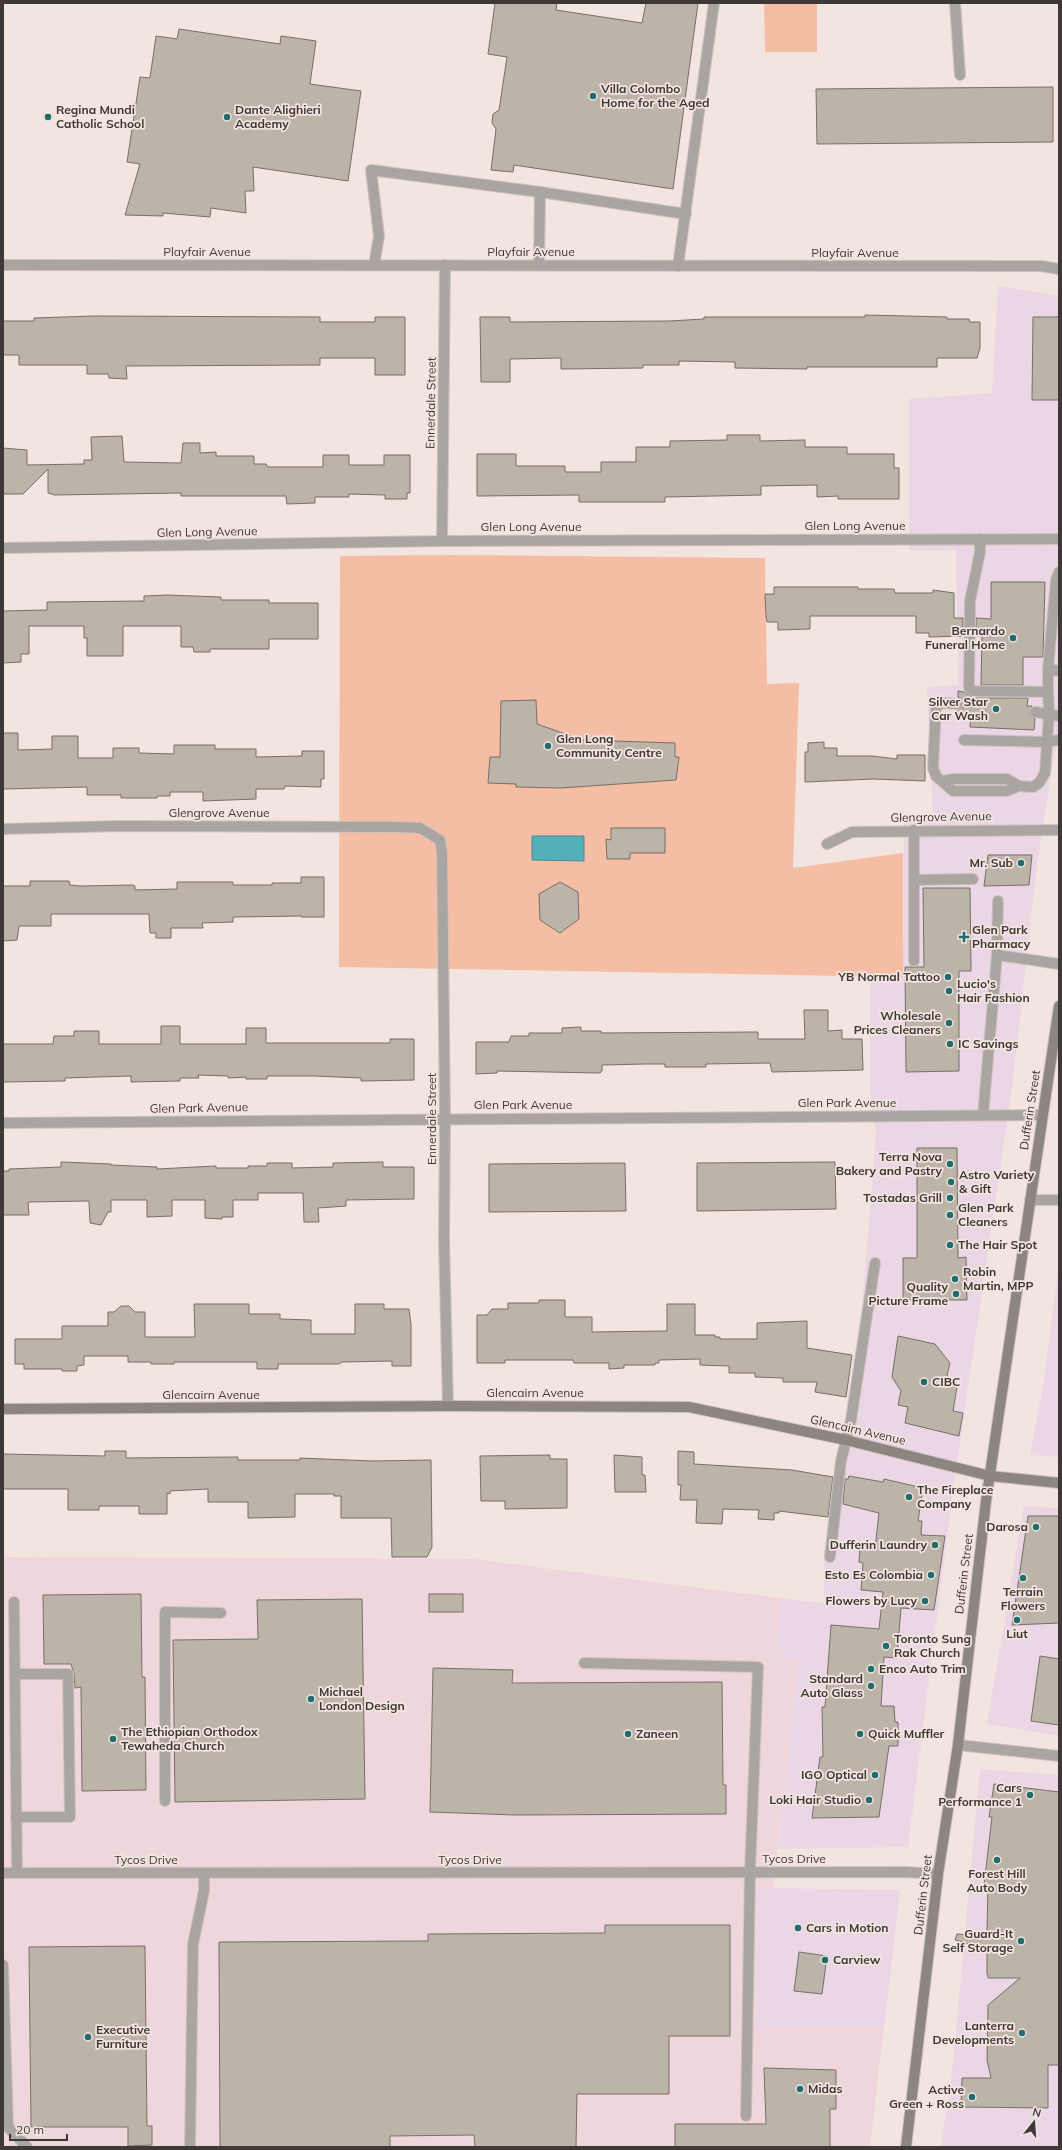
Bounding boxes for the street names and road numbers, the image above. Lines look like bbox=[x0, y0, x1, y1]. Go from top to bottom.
street label: Playfair Avenue bbox=[163, 244, 251, 259]
street label: Playfair Avenue bbox=[487, 244, 575, 259]
street label: Playfair Avenue bbox=[811, 245, 899, 260]
street label: Ennerdale Street bbox=[422, 357, 439, 449]
street label: Glen Long Avenue bbox=[805, 518, 905, 533]
street label: Glen Long Avenue bbox=[481, 519, 581, 534]
street label: Glen Long Avenue bbox=[156, 523, 258, 540]
street label: Glengrove Avenue bbox=[168, 805, 270, 820]
street label: Glengrove Avenue bbox=[890, 808, 992, 825]
street label: Dufferin Street bbox=[1016, 1069, 1043, 1151]
street label: Ennerdale Street bbox=[424, 1073, 439, 1165]
street label: Glen Park Avenue bbox=[798, 1095, 896, 1110]
street label: Glen Park Avenue bbox=[474, 1097, 572, 1112]
street label: Glen Park Avenue bbox=[150, 1099, 248, 1116]
street label: Glencairn Avenue bbox=[486, 1385, 584, 1400]
street label: Glencairn Avenue bbox=[162, 1387, 260, 1402]
street label: Glencairn Avenue bbox=[809, 1411, 907, 1448]
street label: Dufferin Street bbox=[951, 1533, 976, 1615]
street label: Tycos Drive bbox=[762, 1851, 826, 1866]
street label: Tycos Drive bbox=[114, 1852, 178, 1867]
street label: Tycos Drive bbox=[438, 1852, 502, 1867]
street label: Dufferin Street bbox=[910, 1854, 935, 1936]

